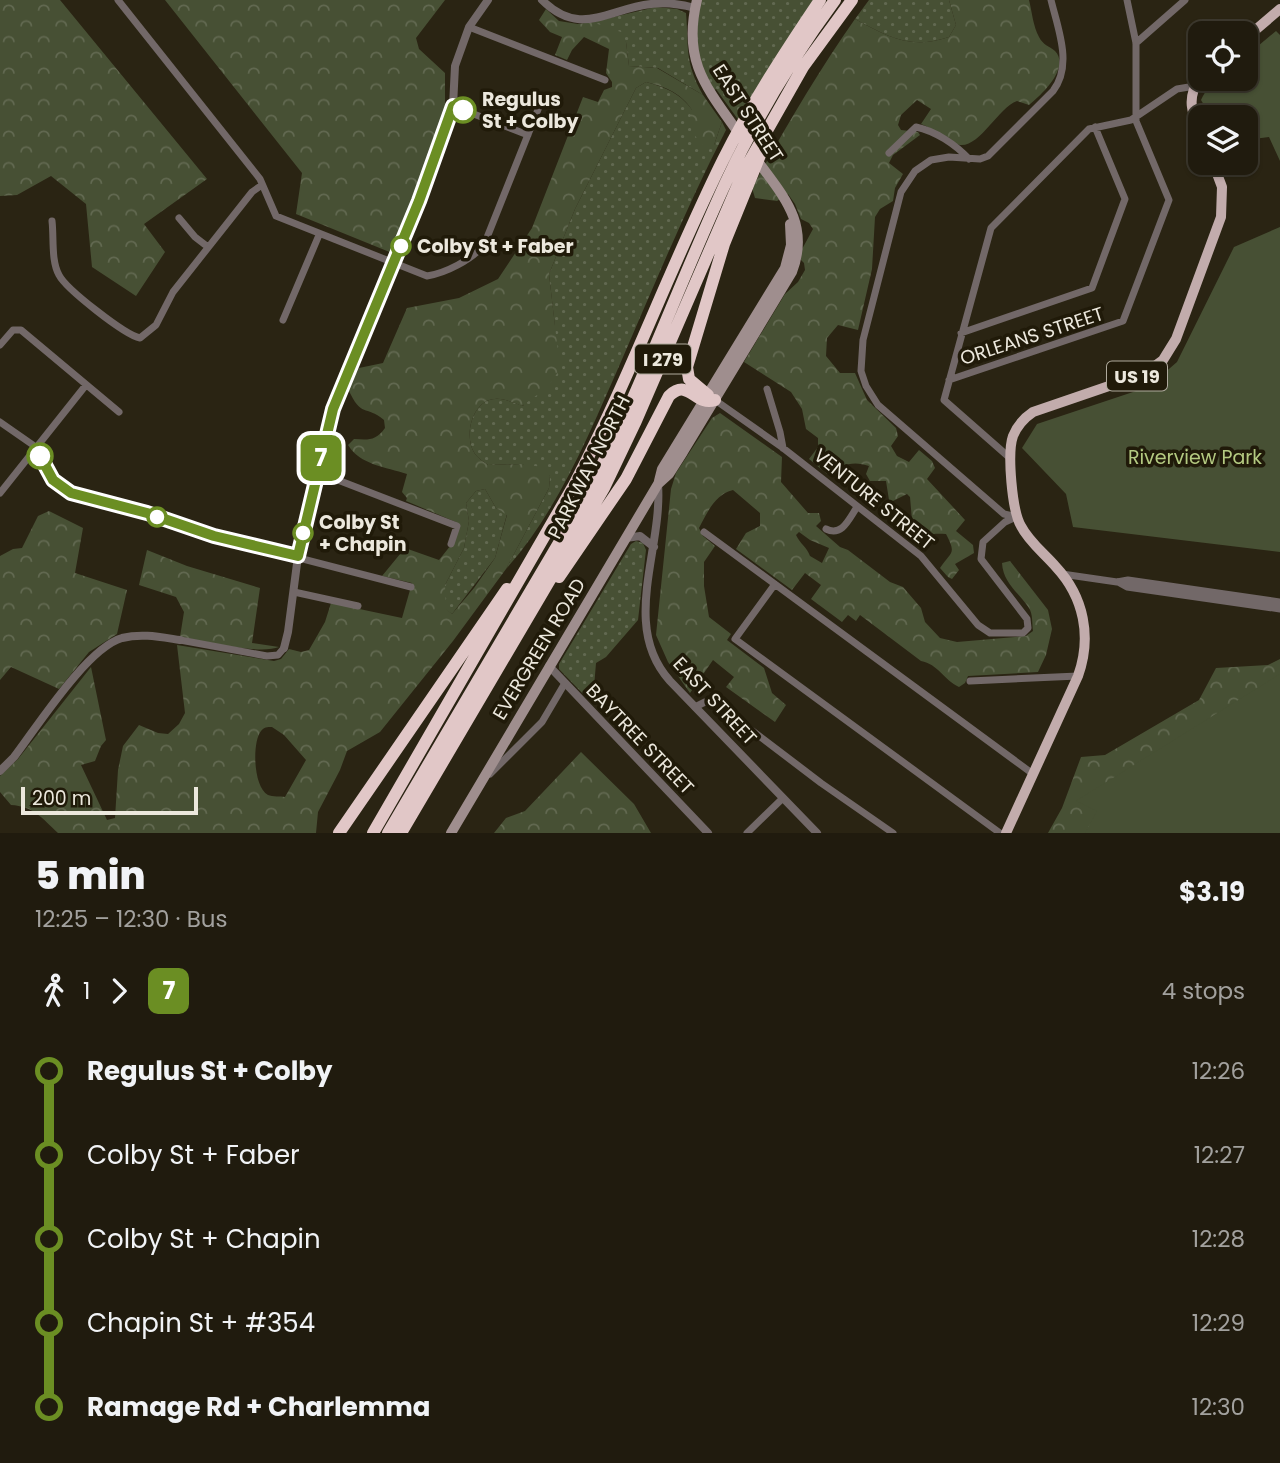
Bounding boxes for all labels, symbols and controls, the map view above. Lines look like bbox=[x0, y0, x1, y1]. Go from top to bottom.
map controls bbox=[1188, 21, 1258, 175]
button: locate bbox=[1188, 21, 1258, 91]
street label: EAST STREET bbox=[706, 59, 790, 167]
place label: Regulus St + Colby bbox=[482, 86, 579, 135]
marker: Regulus St + Colby bbox=[450, 97, 476, 123]
button: layers bbox=[1188, 105, 1258, 175]
place label: Colby St + Faber bbox=[417, 233, 574, 260]
marker: Colby St + Faber bbox=[391, 236, 411, 256]
street label: ORLEANS STREET bbox=[957, 300, 1107, 372]
road number: I 279 bbox=[635, 344, 691, 374]
road number: US 19 bbox=[1107, 362, 1167, 390]
street label: PARKWAY NORTH bbox=[541, 391, 637, 543]
line badge: 7 bbox=[298, 435, 344, 481]
text: 7 bbox=[315, 441, 327, 474]
street label: VENTURE STREET bbox=[808, 442, 940, 556]
unlabelled marker bbox=[27, 443, 53, 469]
park label: Riverview Park bbox=[1128, 444, 1262, 471]
unlabelled marker bbox=[147, 507, 167, 527]
place label: Colby St + Chapin bbox=[319, 509, 406, 558]
marker: Colby St + Chapin bbox=[293, 523, 313, 543]
street label: EVERGREEN ROAD bbox=[486, 573, 592, 725]
street label: EAST STREET bbox=[667, 651, 763, 751]
street label: BAYTREE STREET bbox=[580, 678, 700, 800]
scale bar bbox=[21, 784, 198, 816]
text: 200 m bbox=[32, 785, 91, 812]
text: 5 min bbox=[35, 849, 145, 902]
text: $3.19 bbox=[1179, 874, 1245, 910]
text: 12:25 – 12:30 · Bus bbox=[35, 903, 227, 935]
icon: walk bbox=[35, 972, 73, 1010]
icon: forward bbox=[100, 972, 138, 1010]
text: 7 bbox=[162, 974, 175, 1007]
text: 1 bbox=[83, 975, 90, 1007]
text: 4 stops bbox=[1162, 975, 1245, 1007]
text: Regulus St + Colby bbox=[87, 1053, 332, 1089]
text: 12:26 bbox=[1192, 1055, 1245, 1087]
text: Colby St + Faber bbox=[87, 1137, 300, 1173]
text: 12:27 bbox=[1194, 1139, 1245, 1171]
text: Colby St + Chapin bbox=[87, 1221, 321, 1257]
text: 12:28 bbox=[1192, 1223, 1245, 1255]
text: Chapin St + #354 bbox=[87, 1305, 315, 1341]
text: 12:29 bbox=[1192, 1307, 1245, 1339]
text: Ramage Rd + Charlemma bbox=[87, 1389, 430, 1425]
text: 12:30 bbox=[1192, 1391, 1245, 1423]

